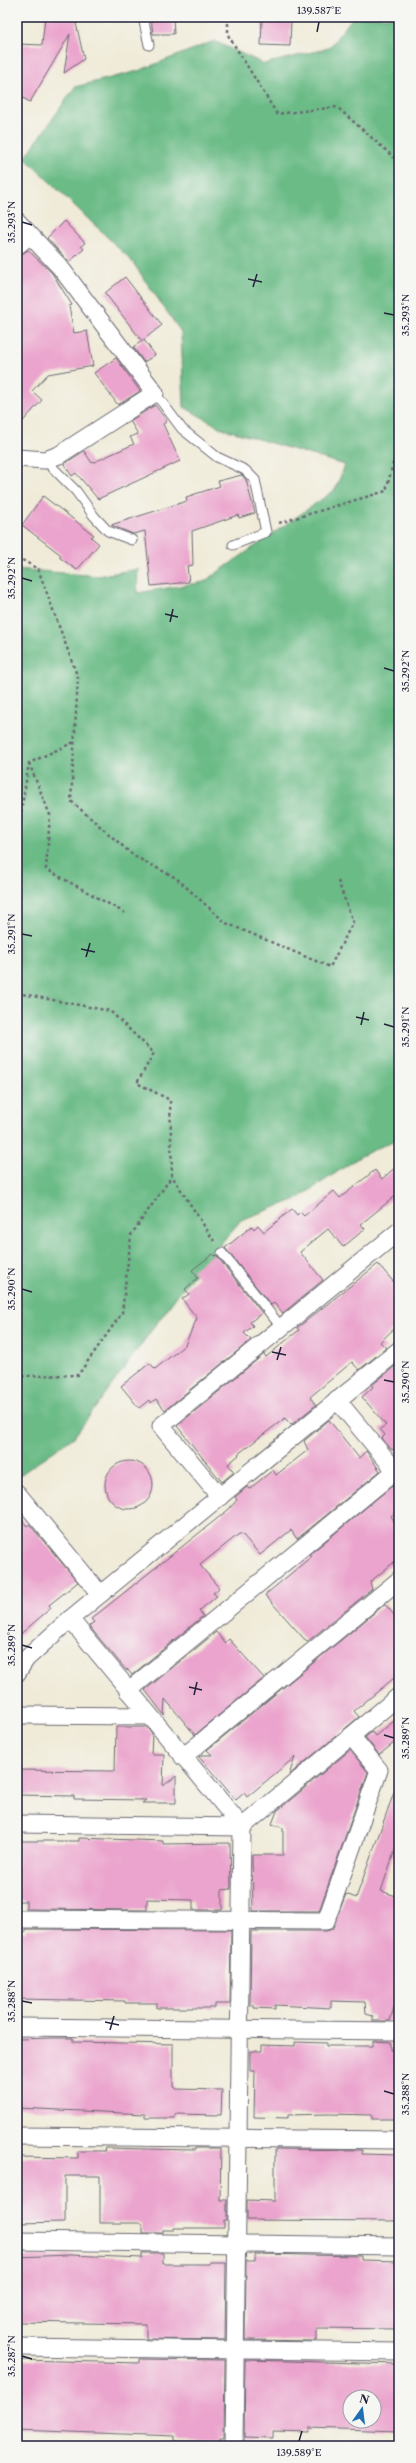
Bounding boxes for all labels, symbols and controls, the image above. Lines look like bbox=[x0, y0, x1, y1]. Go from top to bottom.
text: 139.587°E bbox=[297, 4, 341, 17]
text: 35.293°N bbox=[5, 201, 18, 243]
text: 35.293°N bbox=[399, 294, 412, 336]
text: 35.292°N bbox=[5, 557, 18, 599]
text: 35.292°N bbox=[399, 650, 412, 692]
text: 35.291°N bbox=[5, 914, 18, 954]
text: 35.291°N bbox=[399, 1007, 412, 1047]
text: 35.290°N bbox=[5, 1267, 18, 1311]
text: 35.290°N bbox=[399, 1360, 412, 1404]
text: 35.289°N bbox=[5, 1624, 18, 1666]
text: 35.289°N bbox=[399, 1717, 412, 1759]
text: 35.288°N bbox=[5, 1980, 18, 2022]
text: 35.288°N bbox=[399, 2073, 412, 2115]
text: 35.287°N bbox=[5, 2335, 18, 2377]
north arrow bbox=[342, 2389, 382, 2429]
text: N bbox=[358, 2391, 371, 2407]
text: 139.589°E bbox=[276, 2446, 322, 2459]

